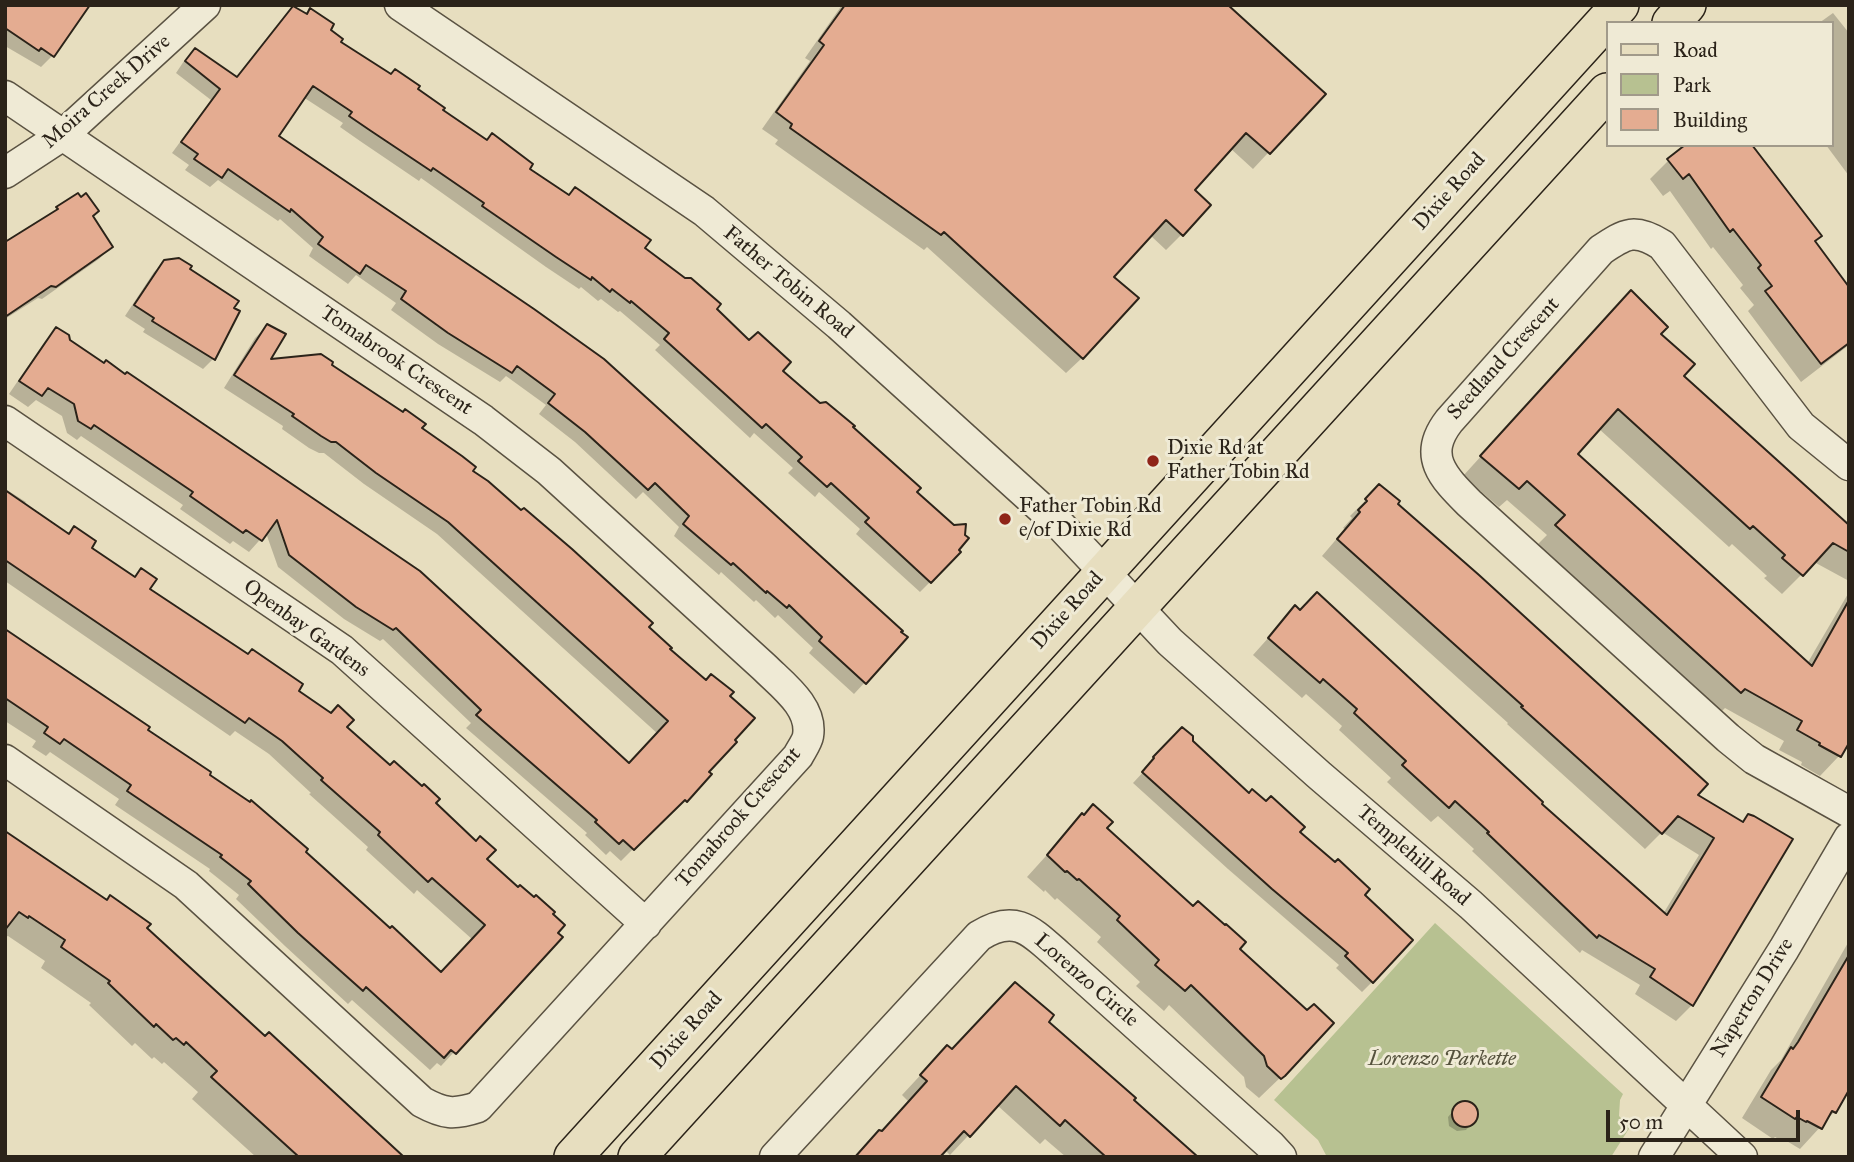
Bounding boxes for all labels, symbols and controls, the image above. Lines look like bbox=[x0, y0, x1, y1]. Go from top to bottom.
legend bbox=[1605, 21, 1833, 147]
street label: Moira Creek Drive bbox=[38, 30, 176, 154]
text: Road bbox=[1673, 37, 1718, 63]
text: Park bbox=[1673, 72, 1711, 98]
text: Building bbox=[1673, 107, 1747, 133]
street label: Dixie Road bbox=[1409, 148, 1491, 236]
street label: Father Tobin Road bbox=[718, 221, 858, 345]
street label: Seedland Crescent bbox=[1442, 293, 1566, 425]
street label: Tomabrook Crescent bbox=[315, 301, 477, 421]
place label: Dixie Rd at Father Tobin Rd bbox=[1167, 436, 1310, 486]
marker: Dixie Rd at Father Tobin Rd bbox=[1145, 453, 1161, 469]
place label: Father Tobin Rd e/of Dixie Rd bbox=[1019, 494, 1162, 544]
marker: Father Tobin Rd e/of Dixie Rd bbox=[997, 511, 1013, 527]
street label: Dixie Road bbox=[1027, 567, 1109, 655]
street label: Openbay Gardens bbox=[238, 575, 374, 683]
street label: Tomabrook Crescent bbox=[671, 743, 807, 893]
street label: Templehill Road bbox=[1351, 800, 1475, 912]
street label: Lorenzo Circle bbox=[1029, 929, 1143, 1033]
street label: Naperton Drive bbox=[1706, 934, 1800, 1062]
street label: Dixie Road bbox=[646, 987, 728, 1075]
park label: Lorenzo Parkette bbox=[1368, 1047, 1516, 1073]
scale bar bbox=[1609, 1096, 1803, 1140]
text: 50 m bbox=[1619, 1109, 1663, 1135]

